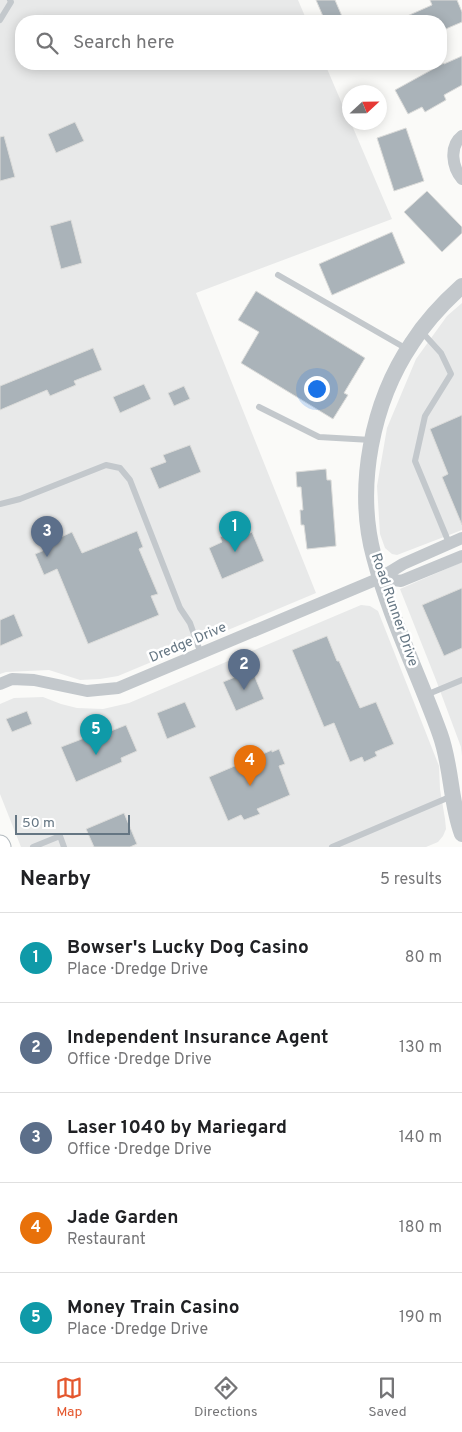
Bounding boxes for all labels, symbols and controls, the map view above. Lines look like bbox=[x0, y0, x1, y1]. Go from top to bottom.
search box bbox=[15, 15, 447, 70]
icon: search bbox=[33, 29, 61, 57]
text: Search here bbox=[73, 31, 175, 55]
north arrow bbox=[342, 85, 387, 130]
your location bbox=[304, 376, 330, 402]
pin: 1 bbox=[219, 511, 251, 552]
pin: 3 bbox=[31, 516, 63, 557]
street label: Road Runner Drive bbox=[367, 551, 421, 669]
street label: Dredge Drive bbox=[147, 619, 229, 667]
pin: 2 bbox=[228, 649, 260, 690]
pin: 5 bbox=[80, 714, 112, 755]
pin: 4 bbox=[234, 745, 266, 786]
scale bar bbox=[15, 812, 130, 835]
text: 50 m bbox=[22, 815, 55, 832]
text: Nearby bbox=[20, 866, 91, 893]
text: 5 results bbox=[380, 870, 442, 890]
text: Bowser's Lucky Dog Casino bbox=[67, 936, 309, 960]
text: 1 bbox=[33, 948, 39, 968]
text: 80 m bbox=[405, 948, 442, 968]
text: Place · Dredge Drive bbox=[67, 960, 208, 980]
text: Independent Insurance Agent bbox=[67, 1026, 329, 1050]
text: 2 bbox=[31, 1038, 41, 1058]
text: 130 m bbox=[399, 1038, 442, 1058]
text: Office · Dredge Drive bbox=[67, 1050, 212, 1070]
text: Laser 1040 by Mariegard bbox=[67, 1116, 287, 1140]
text: 3 bbox=[31, 1128, 41, 1148]
text: 140 m bbox=[399, 1128, 442, 1148]
text: Office · Dredge Drive bbox=[67, 1140, 212, 1160]
text: Jade Garden bbox=[67, 1206, 179, 1230]
text: 4 bbox=[31, 1218, 41, 1238]
text: 180 m bbox=[399, 1218, 442, 1238]
text: Restaurant bbox=[67, 1230, 146, 1250]
text: Money Train Casino bbox=[67, 1296, 240, 1320]
text: 5 bbox=[31, 1308, 41, 1328]
text: 190 m bbox=[399, 1308, 442, 1328]
text: Place · Dredge Drive bbox=[67, 1320, 208, 1340]
tab: Map bbox=[55, 1374, 83, 1421]
tab: Directions bbox=[194, 1374, 258, 1421]
tab: Saved bbox=[368, 1374, 407, 1421]

